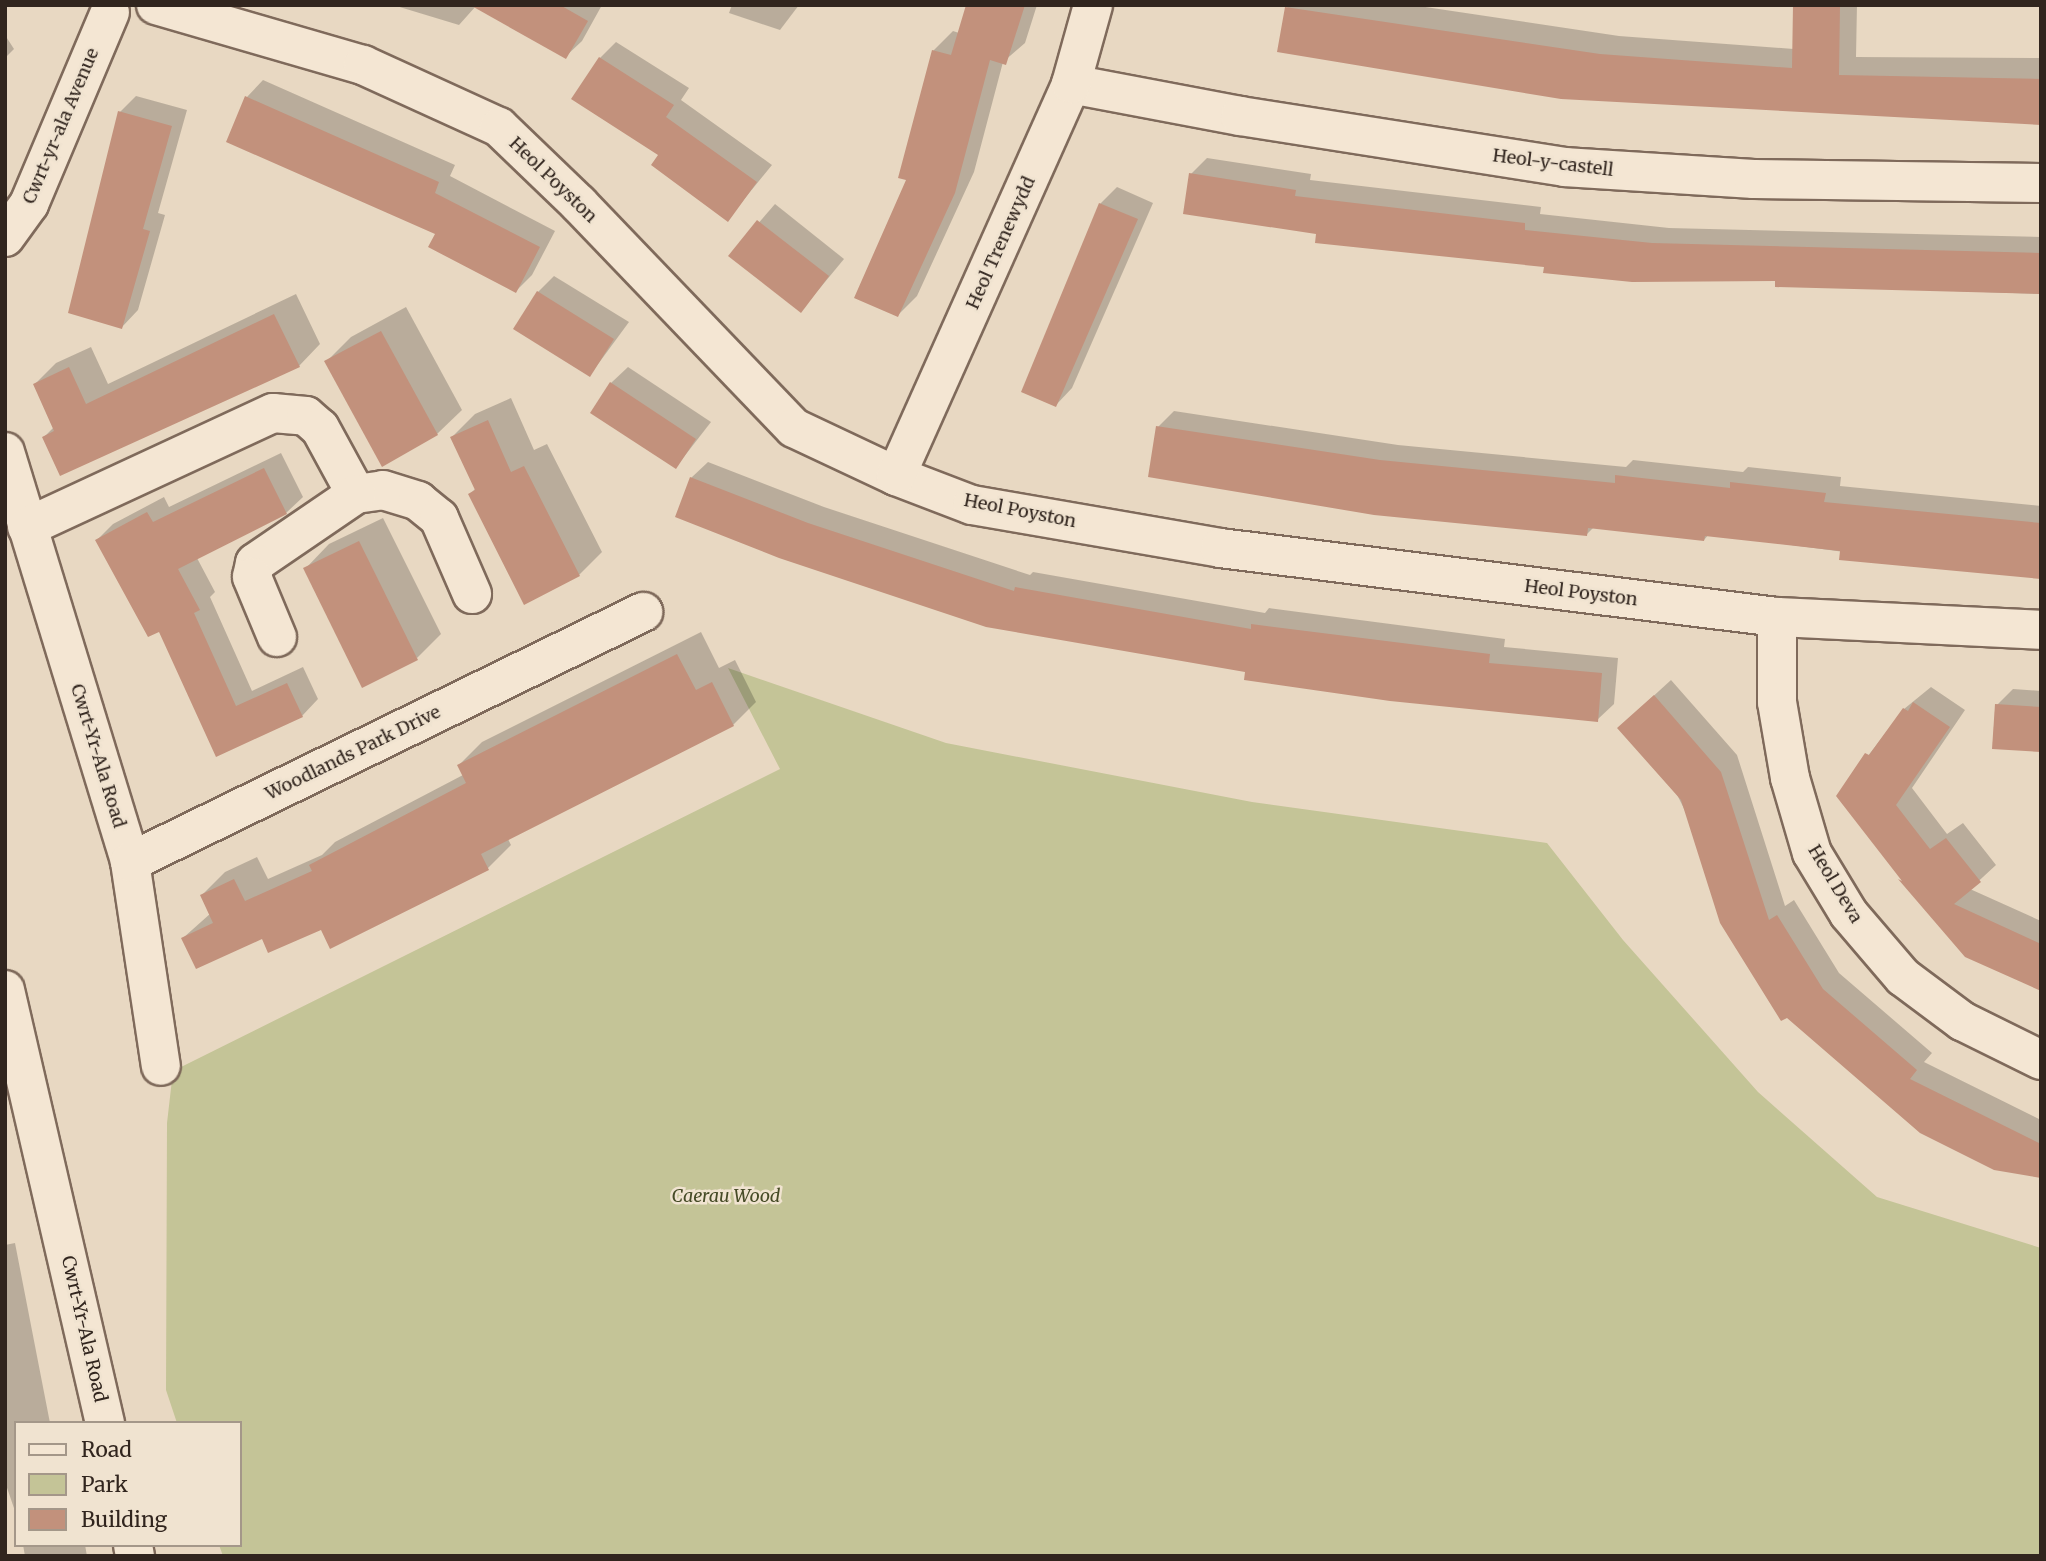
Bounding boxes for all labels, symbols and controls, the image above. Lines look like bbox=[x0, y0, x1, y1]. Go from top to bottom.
street label: Cwrt-yr-ala Avenue bbox=[18, 45, 104, 207]
street label: Heol Poyston bbox=[505, 133, 601, 227]
street label: Heol-y-castell bbox=[1491, 145, 1615, 181]
street label: Heol Trenewydd bbox=[962, 173, 1040, 313]
street label: Heol Poyston bbox=[962, 490, 1078, 532]
street label: Heol Poyston bbox=[1523, 575, 1639, 611]
street label: Cwrt-Yr-Ala Road bbox=[66, 681, 130, 831]
street label: Woodlands Park Drive bbox=[262, 701, 444, 805]
street label: Heol Deva bbox=[1803, 841, 1867, 927]
park label: Caerau Wood bbox=[672, 1185, 780, 1207]
street label: Cwrt-Yr-Ala Road bbox=[57, 1254, 111, 1404]
legend bbox=[14, 1421, 242, 1547]
text: Road bbox=[81, 1436, 132, 1463]
text: Park bbox=[81, 1471, 128, 1498]
text: Building bbox=[81, 1506, 167, 1533]

